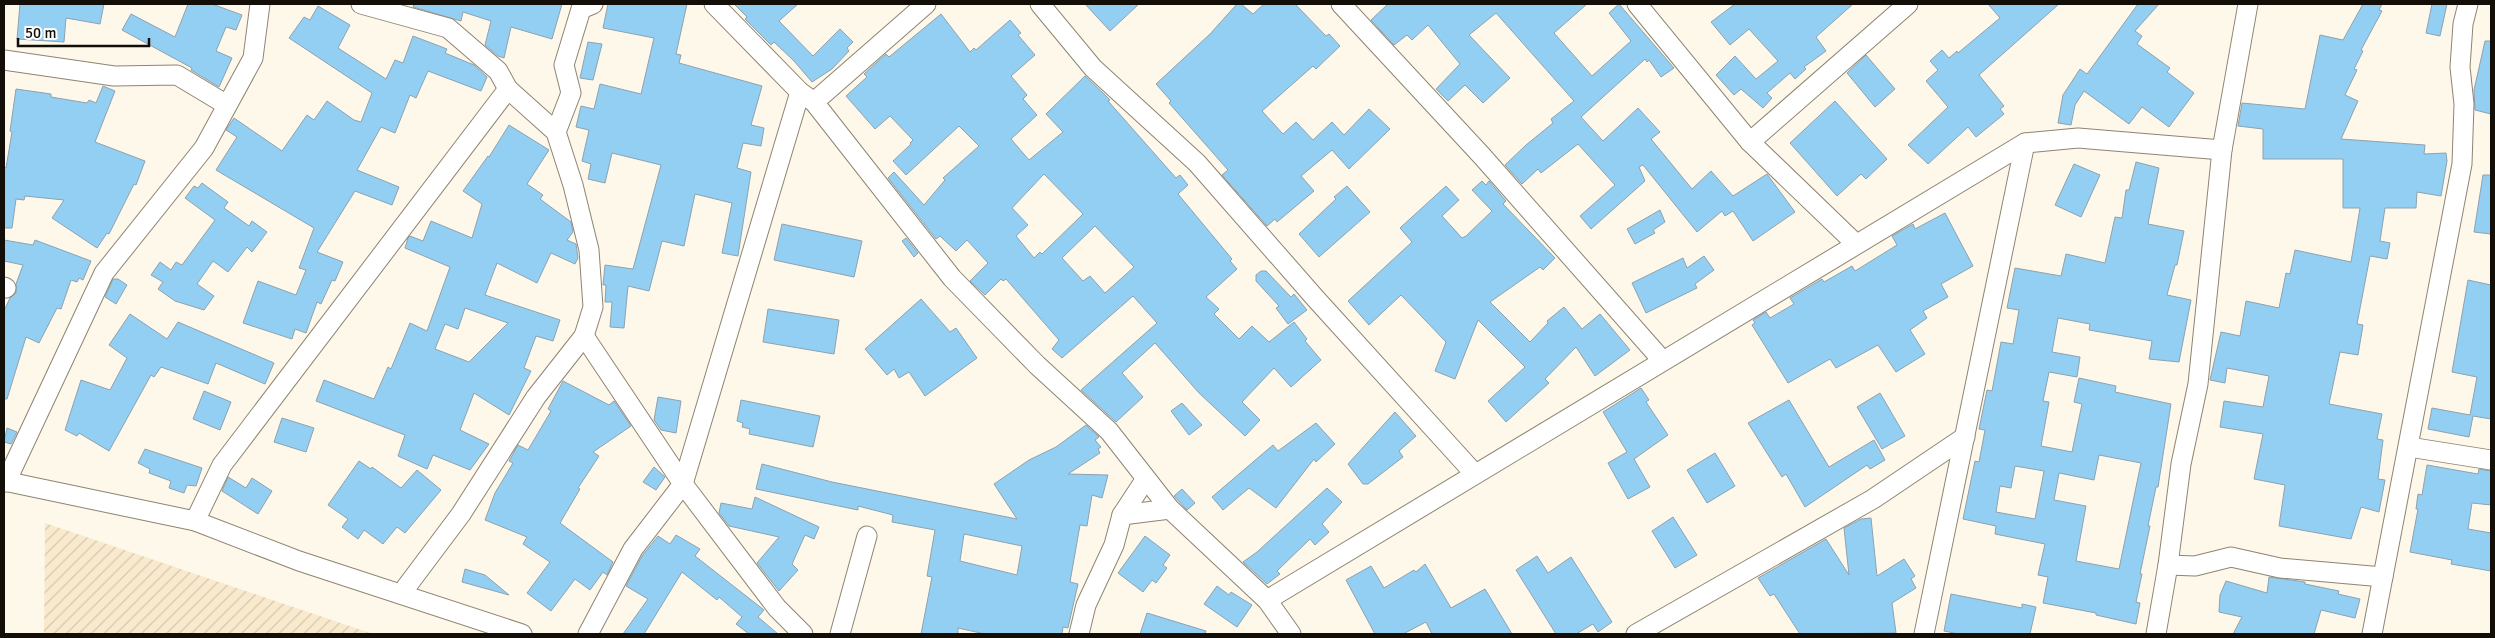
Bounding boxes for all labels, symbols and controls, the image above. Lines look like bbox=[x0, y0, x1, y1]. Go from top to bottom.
scale bar bbox=[18, 15, 149, 47]
text: 50 m bbox=[25, 24, 56, 42]

